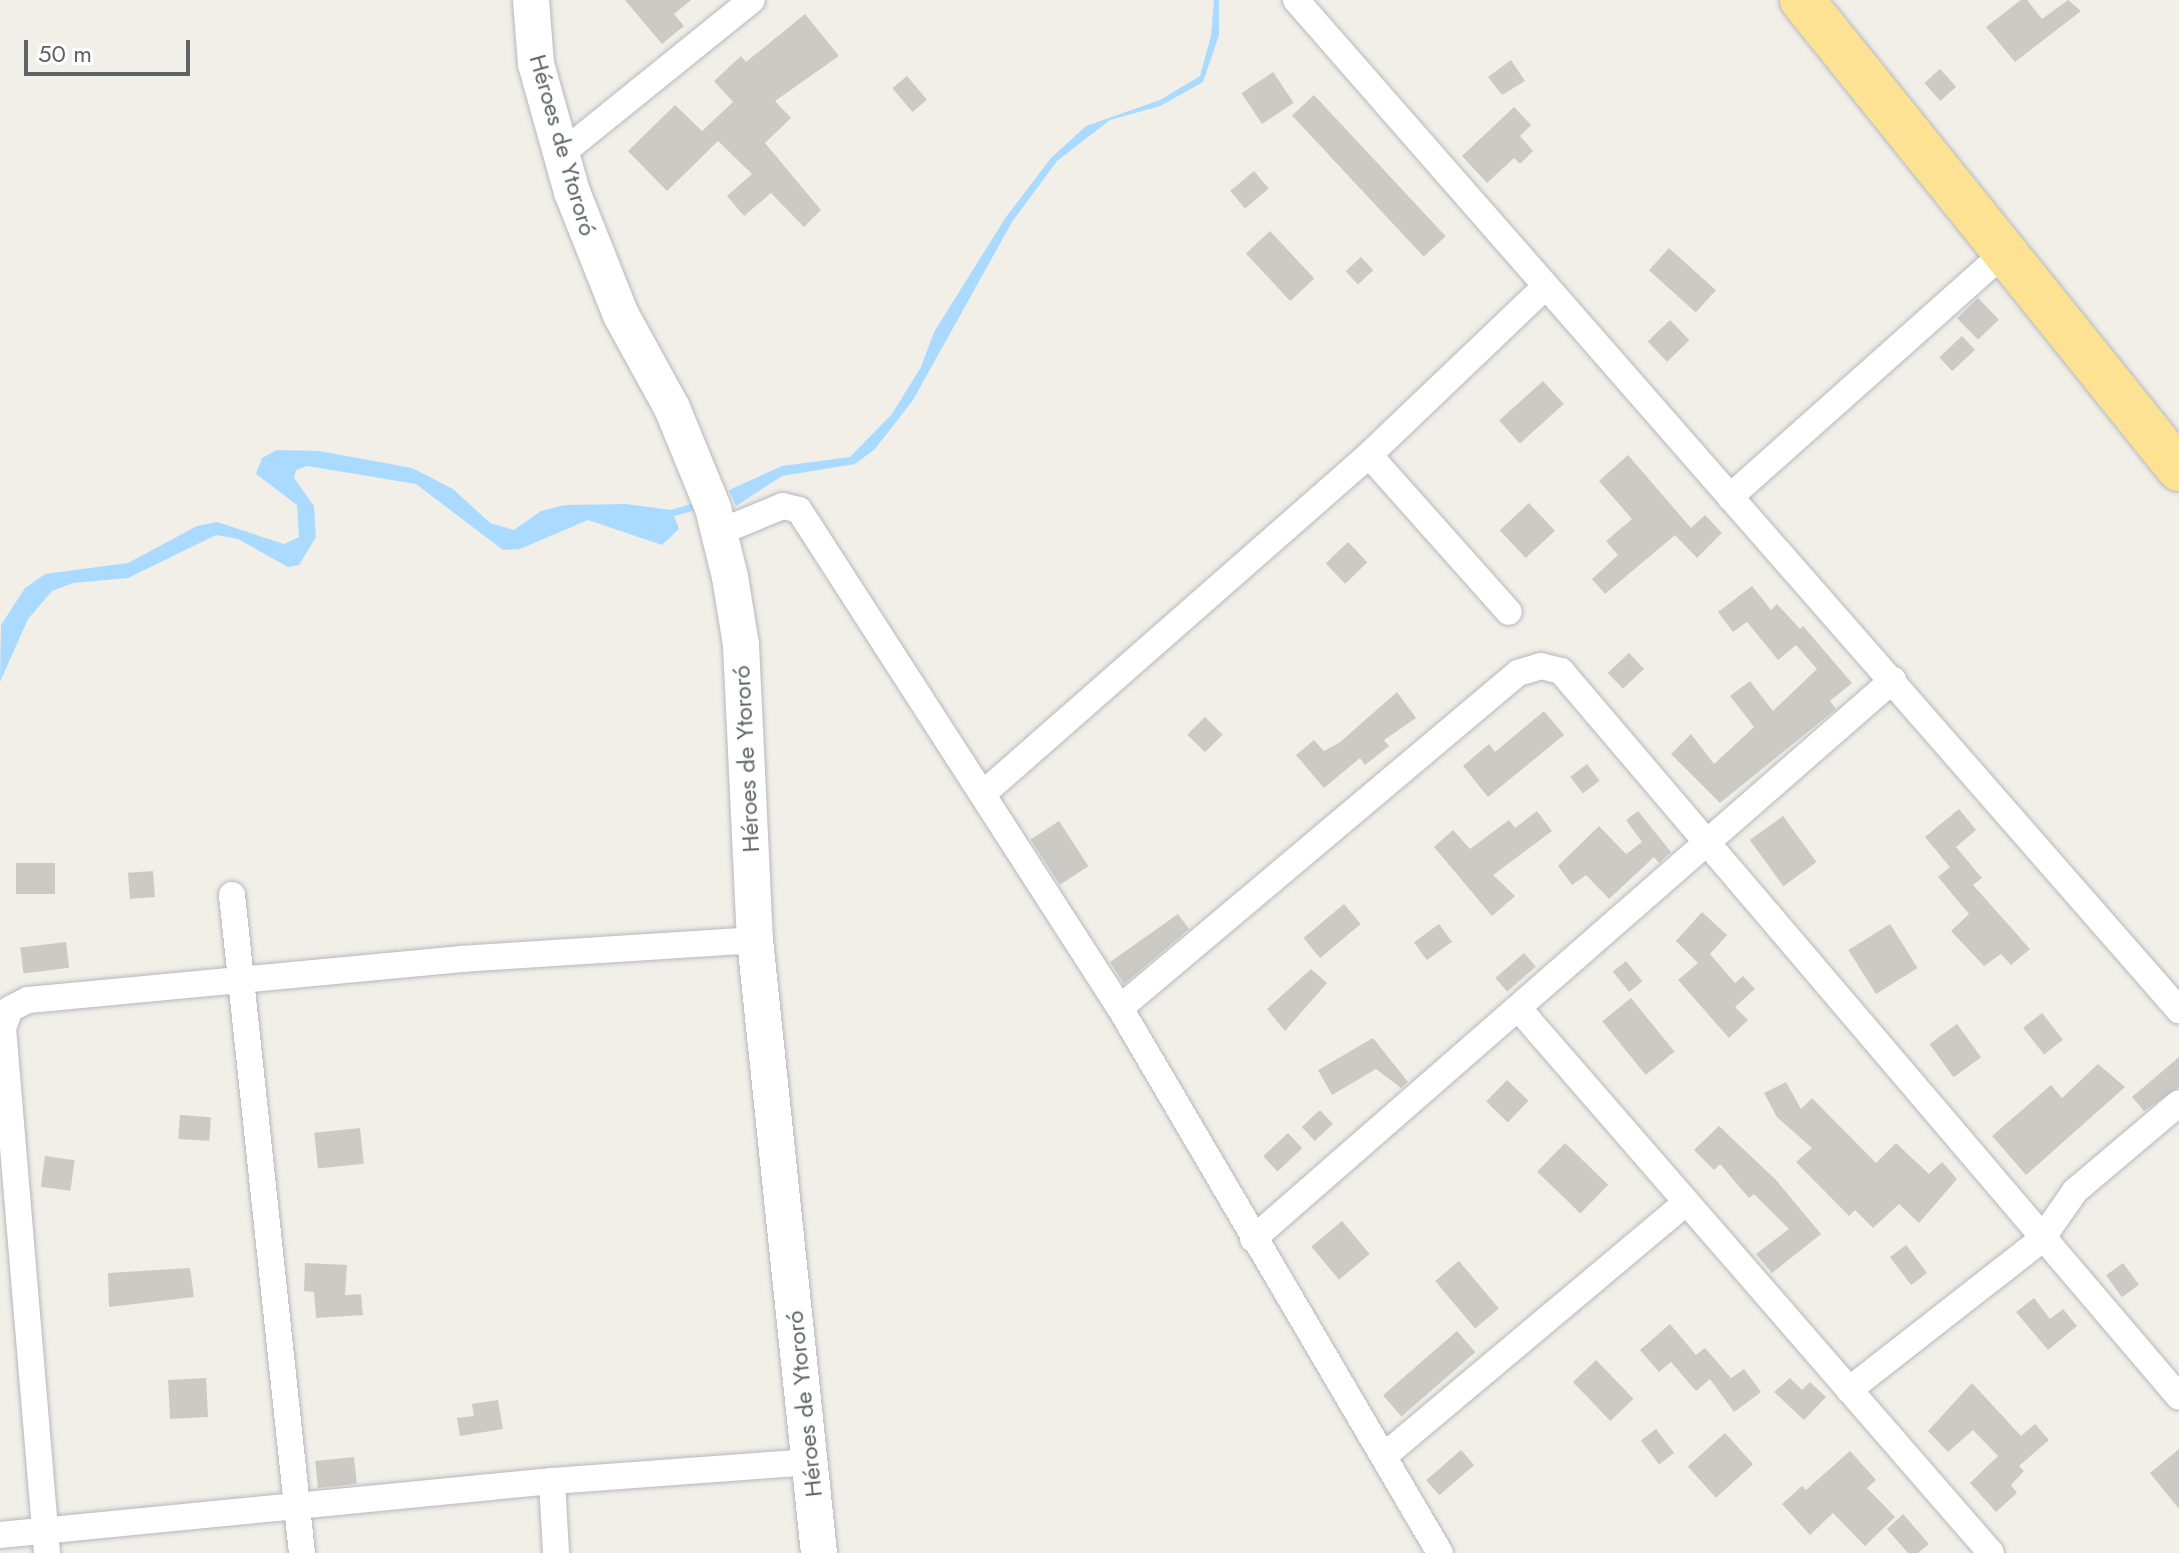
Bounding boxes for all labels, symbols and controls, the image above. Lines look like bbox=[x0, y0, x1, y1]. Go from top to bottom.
scale bar bbox=[28, 24, 194, 74]
text: 50 m bbox=[38, 36, 92, 71]
street label: Héroes de Ytororó bbox=[523, 51, 603, 239]
street label: Héroes de Ytororó bbox=[727, 665, 765, 853]
street label: Héroes de Ytororó bbox=[780, 1309, 828, 1499]

